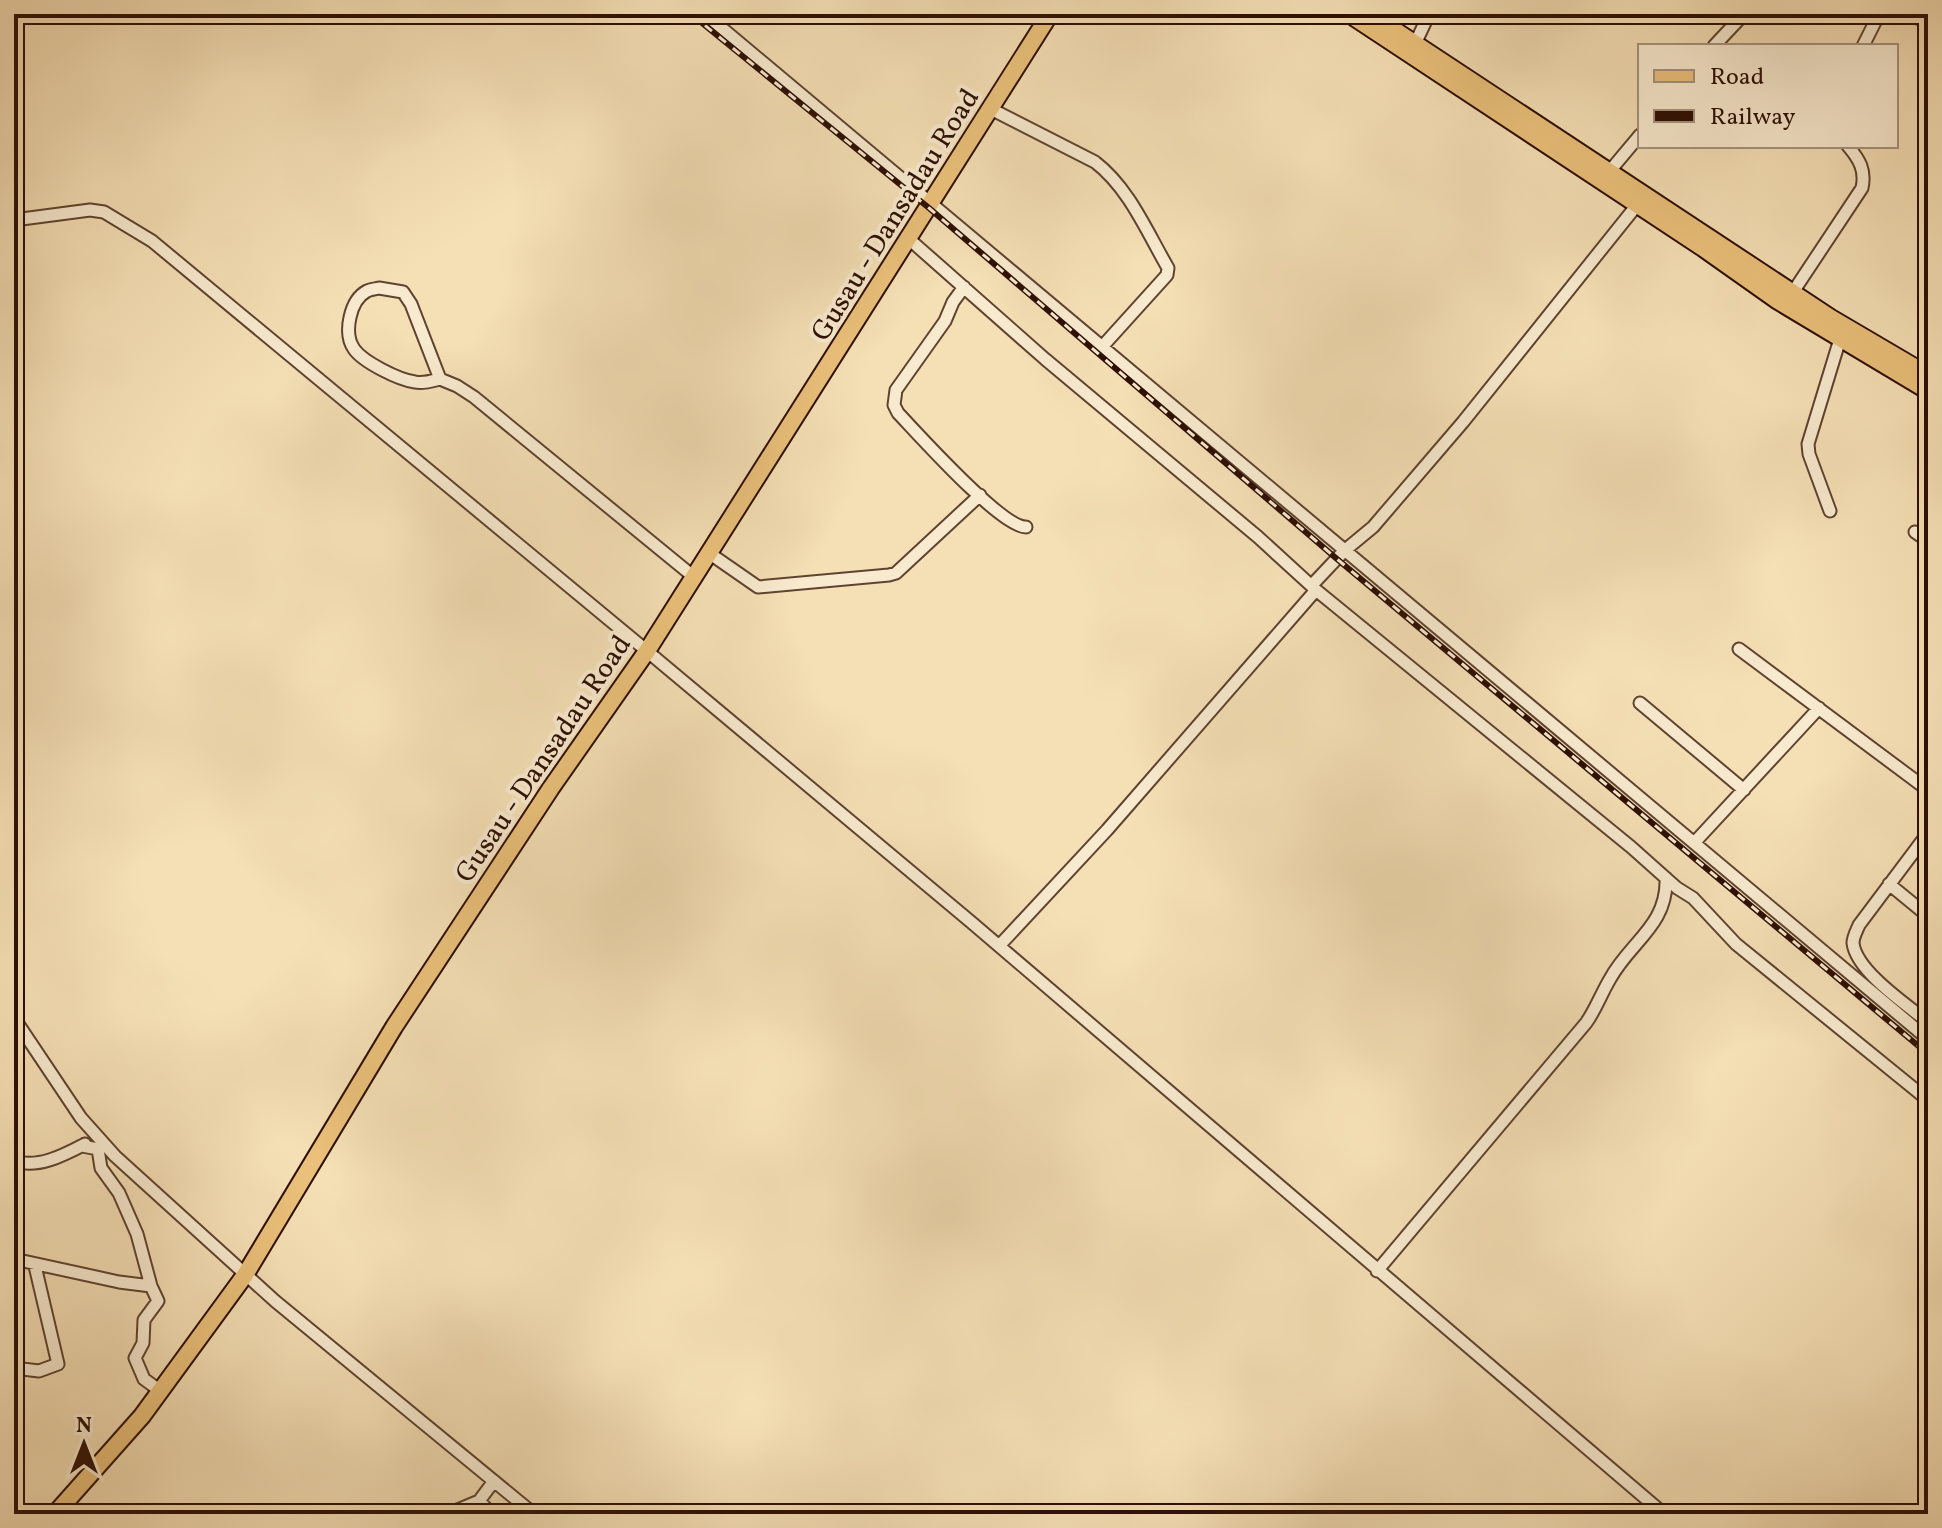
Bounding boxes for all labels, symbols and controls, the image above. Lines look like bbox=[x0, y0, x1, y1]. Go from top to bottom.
legend bbox=[1638, 44, 1898, 148]
text: Road bbox=[1710, 61, 1764, 95]
street label: Gusau - Dansadau Road bbox=[802, 82, 990, 349]
text: Railway bbox=[1710, 101, 1796, 135]
street label: Gusau - Dansadau Road bbox=[446, 628, 642, 891]
north arrow bbox=[44, 1404, 124, 1484]
text: N bbox=[76, 1411, 92, 1442]

